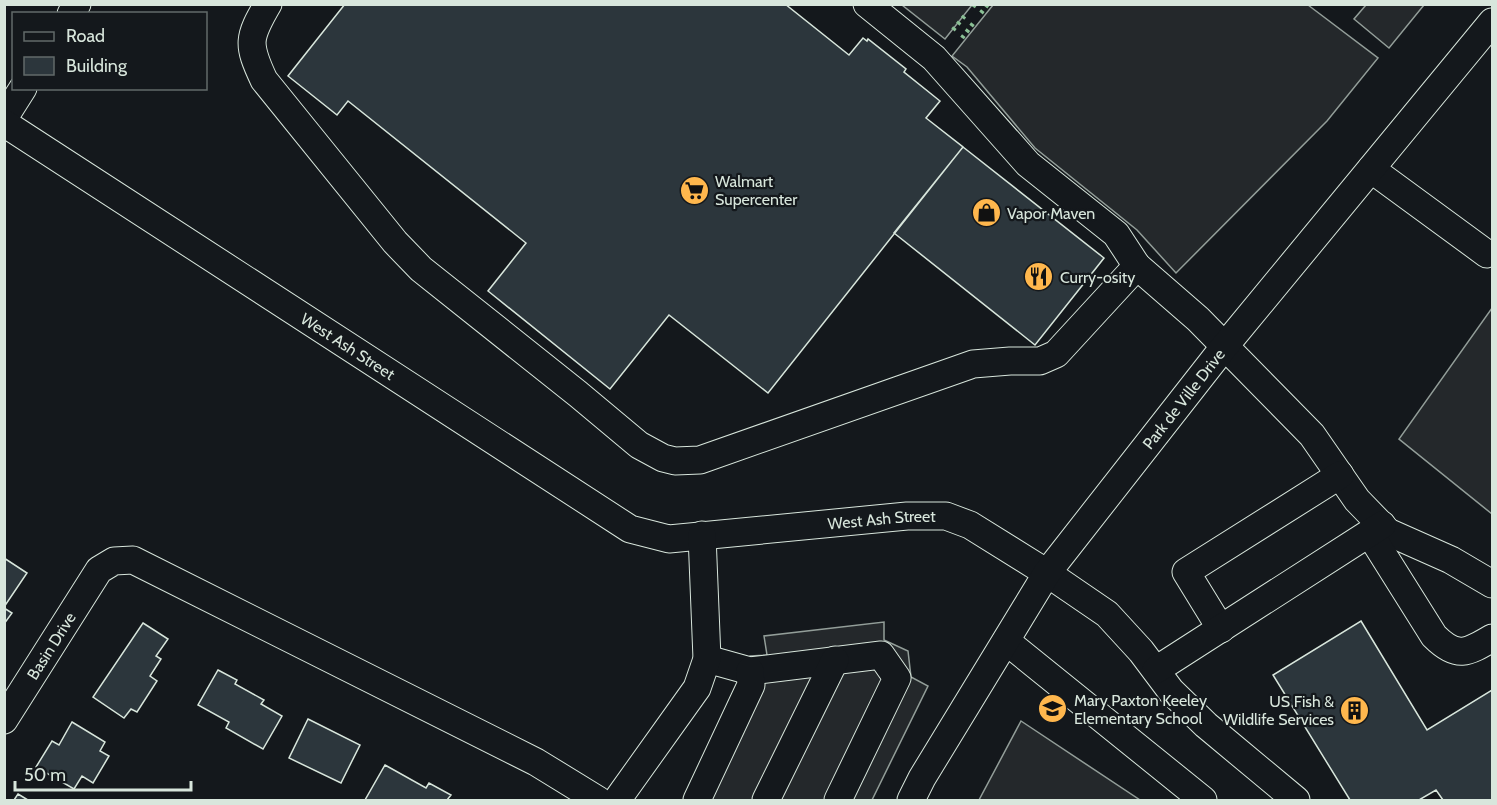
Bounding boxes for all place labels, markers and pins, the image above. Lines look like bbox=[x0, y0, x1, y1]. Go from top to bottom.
place label: Walmart Supercenter bbox=[715, 172, 798, 209]
supermarket icon: Walmart Supercenter bbox=[678, 174, 710, 206]
shop icon: Vapor Maven bbox=[970, 197, 1002, 229]
place label: Vapor Maven bbox=[1007, 204, 1095, 223]
restaurant icon: Curry-osity bbox=[1023, 261, 1055, 293]
place label: Curry-osity bbox=[1060, 268, 1135, 287]
place label: Mary Paxton Keeley Elementary School bbox=[1074, 691, 1207, 728]
place label: US Fish & Wildlife Services bbox=[1223, 692, 1334, 729]
school or university icon: Mary Paxton Keeley Elementary School bbox=[1037, 693, 1069, 725]
building icon: US Fish & Wildlife Services bbox=[1339, 694, 1371, 726]

